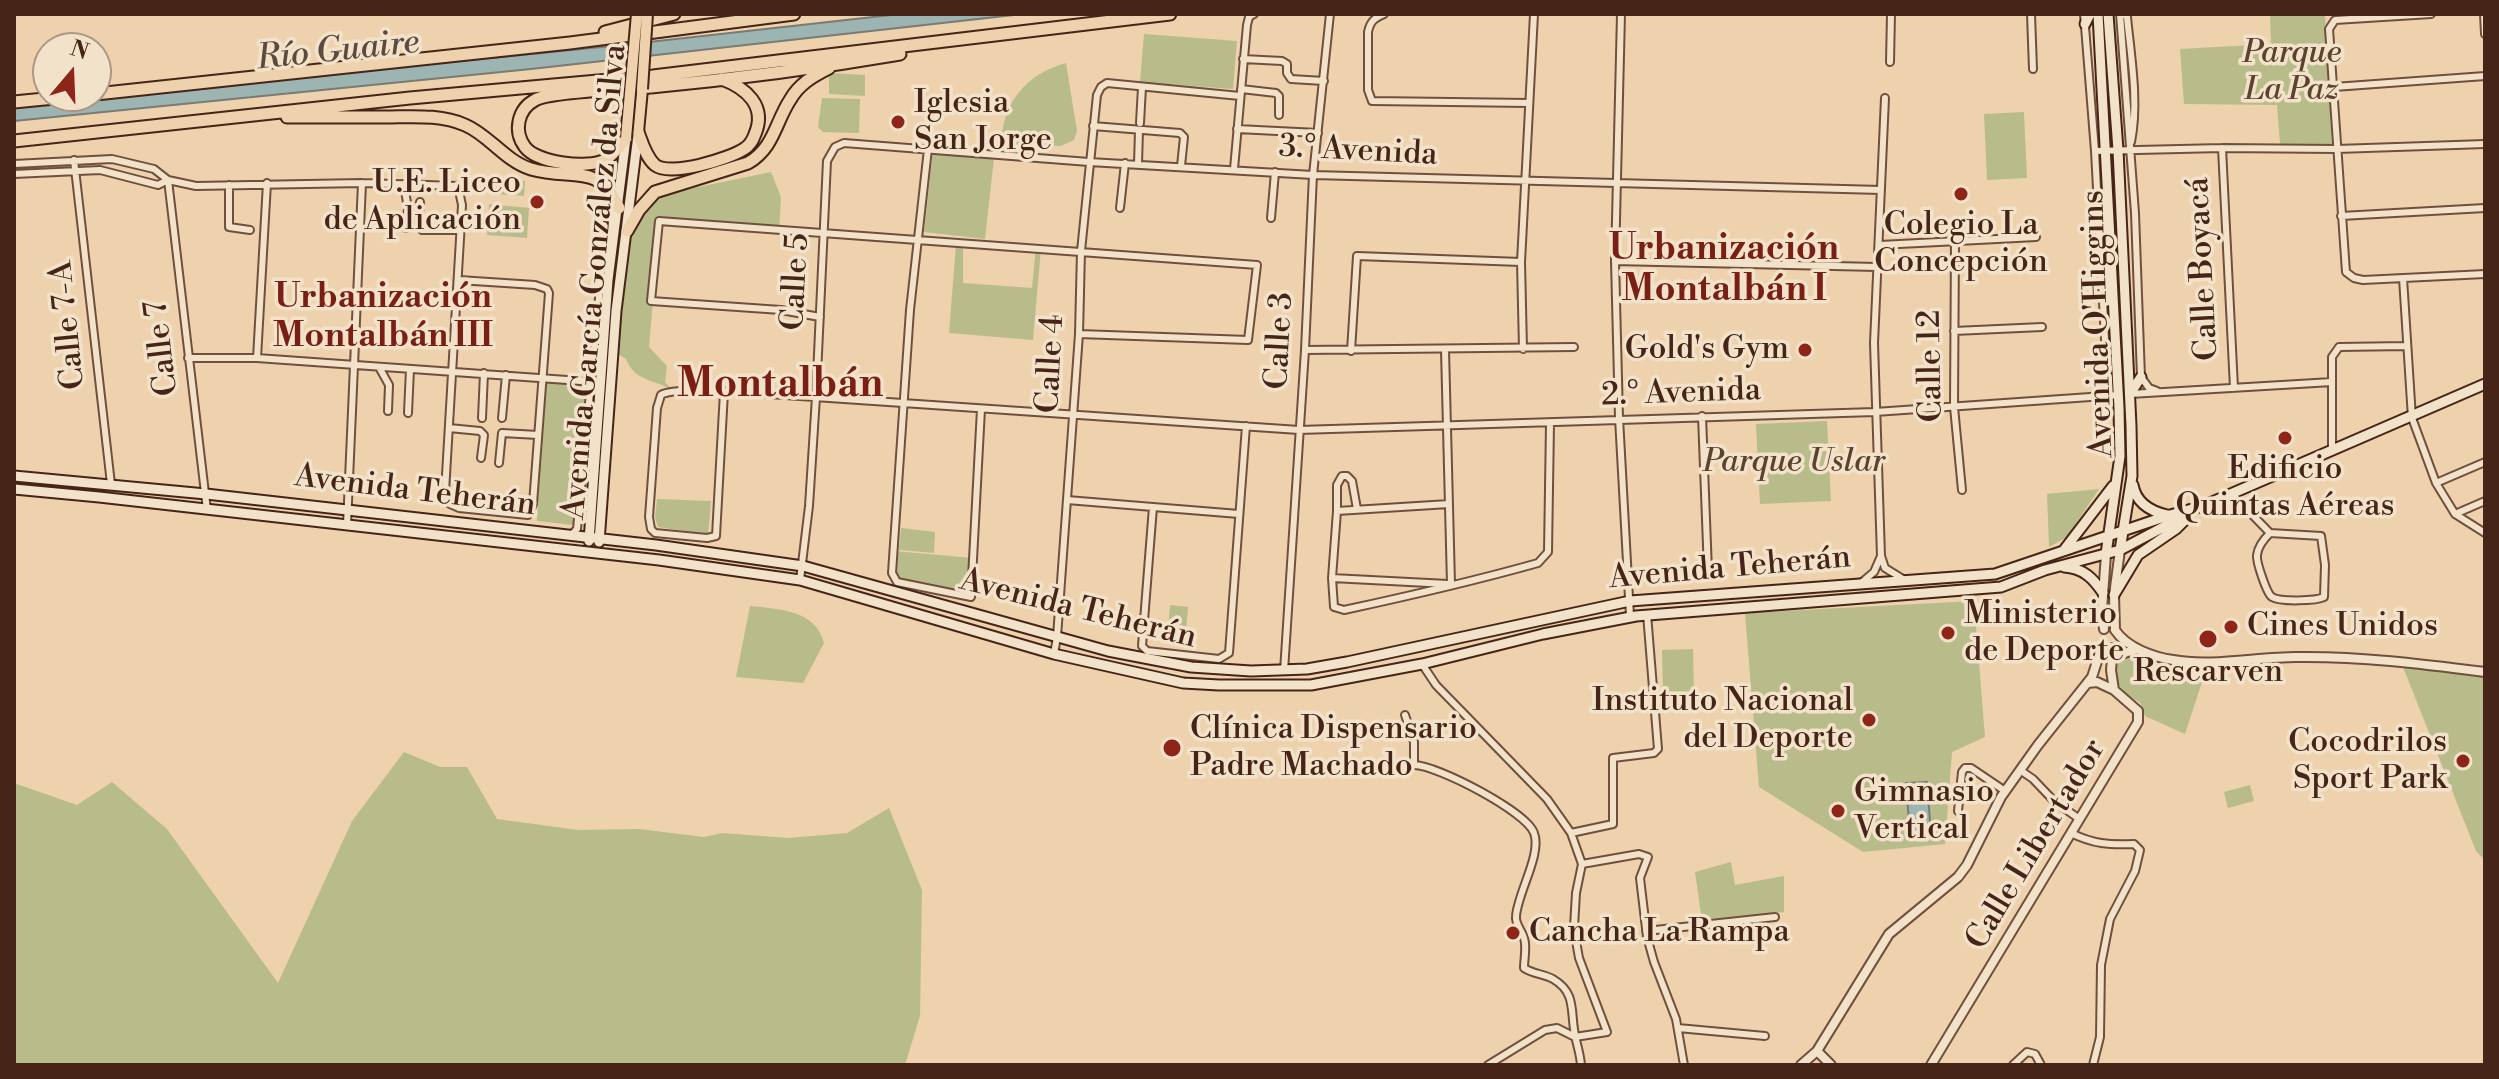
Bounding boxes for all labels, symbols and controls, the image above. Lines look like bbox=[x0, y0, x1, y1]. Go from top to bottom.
water label: Río Guaire bbox=[255, 23, 421, 81]
north arrow bbox=[32, 32, 112, 112]
text: N bbox=[67, 35, 92, 66]
park label: Parque La Paz bbox=[2243, 35, 2341, 110]
street label: Avenida García González da Silva bbox=[556, 43, 636, 521]
place label: Iglesia San Jorge bbox=[914, 85, 1052, 160]
marker: Iglesia San Jorge bbox=[889, 113, 907, 131]
street label: 3.° Avenida bbox=[1278, 129, 1438, 175]
place label: U.E. Liceo de Aplicación bbox=[323, 165, 521, 240]
street label: Calle Boyacá bbox=[2180, 176, 2228, 362]
marker: Colegio La Concepción bbox=[1952, 185, 1970, 203]
street label: Avenida O'Higgins bbox=[2075, 190, 2123, 458]
marker: U.E. Liceo de Aplicación bbox=[528, 193, 546, 211]
place label: Colegio La Concepción bbox=[1874, 207, 2048, 282]
district label: Urbanización Montalbán I bbox=[1609, 228, 1839, 313]
street label: Calle 5 bbox=[775, 232, 819, 332]
street label: Calle 7-A bbox=[43, 259, 95, 391]
district label: Urbanización Montalbán III bbox=[273, 279, 493, 358]
street label: Calle 3 bbox=[1259, 291, 1303, 391]
street label: Calle 7 bbox=[138, 298, 188, 398]
street label: Calle 12 bbox=[1912, 309, 1952, 423]
street label: Calle 4 bbox=[1030, 314, 1074, 414]
place label: Gold's Gym bbox=[1625, 331, 1789, 369]
marker: Gold's Gym bbox=[1796, 341, 1814, 359]
district label: Montalbán bbox=[677, 362, 883, 410]
street label: 2.° Avenida bbox=[1601, 372, 1761, 416]
marker: Edificio Quintas Aéreas bbox=[2276, 429, 2294, 447]
park label: Parque Uslar bbox=[1703, 444, 1885, 482]
place label: Edificio Quintas Aéreas bbox=[2176, 451, 2394, 526]
street label: Avenida Teherán bbox=[292, 458, 538, 526]
street label: Avenida Teherán bbox=[1608, 539, 1852, 599]
street label: Avenida Teherán bbox=[956, 562, 1200, 658]
place label: Ministerio de Deporte bbox=[1964, 596, 2124, 671]
place label: Cines Unidos bbox=[2247, 608, 2438, 646]
marker: Cines Unidos bbox=[2222, 618, 2240, 636]
marker: Ministerio de Deporte bbox=[1939, 624, 1957, 642]
marker: Rescarven bbox=[2197, 628, 2219, 650]
place label: Rescarven bbox=[2133, 654, 2283, 692]
place label: Instituto Nacional del Deporte bbox=[1592, 683, 1853, 758]
place label: Clínica Dispensario Padre Machado bbox=[1190, 711, 1477, 786]
marker: Instituto Nacional del Deporte bbox=[1860, 711, 1878, 729]
place label: Cocodrilos Sport Park bbox=[2288, 724, 2447, 799]
street label: Calle Libertador bbox=[1959, 733, 2115, 957]
marker: Clínica Dispensario Padre Machado bbox=[1161, 737, 1183, 759]
marker: Cocodrilos Sport Park bbox=[2454, 752, 2472, 770]
place label: Gimnasio Vertical bbox=[1854, 774, 1994, 849]
marker: Gimnasio Vertical bbox=[1829, 802, 1847, 820]
place label: Cancha La Rampa bbox=[1529, 914, 1790, 952]
marker: Cancha La Rampa bbox=[1504, 924, 1522, 942]

